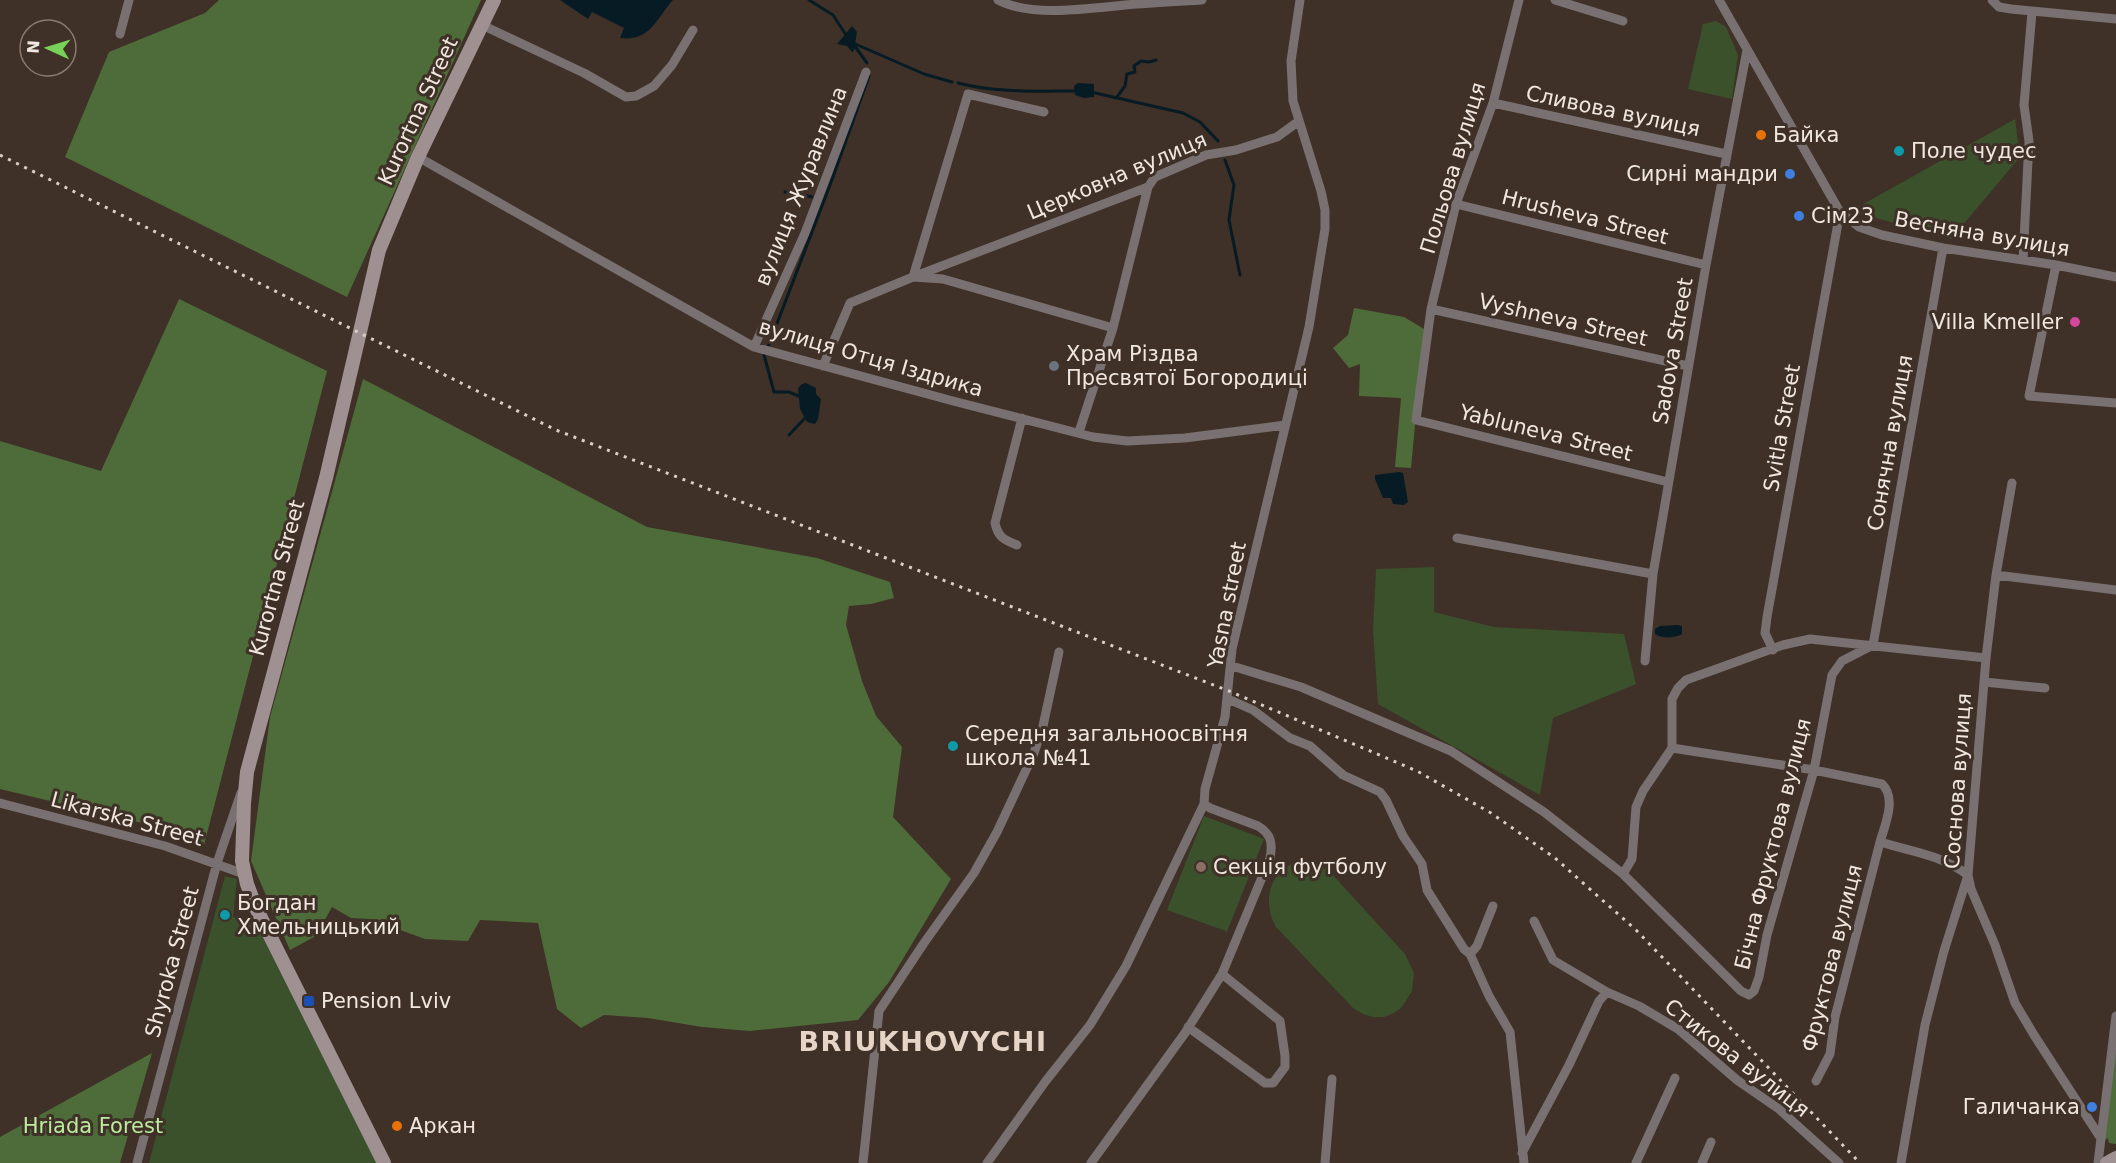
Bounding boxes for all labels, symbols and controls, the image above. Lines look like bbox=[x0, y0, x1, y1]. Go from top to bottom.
north arrow bbox=[18, 18, 78, 78]
street label: Kurortna Street bbox=[373, 33, 463, 189]
text: N bbox=[24, 40, 43, 54]
street label: Польова вулиця bbox=[1416, 79, 1490, 257]
street label: Сливова вулиця bbox=[1524, 81, 1702, 141]
street label: вулиця Журавлина bbox=[750, 83, 852, 289]
place label: Байка bbox=[1773, 123, 1839, 147]
street label: Церковна вулиця bbox=[1024, 127, 1210, 225]
marker: Байка bbox=[1754, 128, 1768, 142]
place label: Поле чудес bbox=[1911, 139, 2036, 163]
marker: Поле чудес bbox=[1892, 144, 1906, 158]
place label: Сирні мандри bbox=[1626, 162, 1778, 186]
marker: Сирні мандри bbox=[1783, 167, 1797, 181]
street label: Hrusheva Street bbox=[1499, 185, 1671, 249]
place label: Сім23 bbox=[1811, 204, 1874, 228]
street label: Весняна вулиця bbox=[1893, 207, 2071, 261]
marker: Сім23 bbox=[1792, 209, 1806, 223]
street label: Sadova Street bbox=[1648, 276, 1698, 426]
street label: Vyshneva Street bbox=[1476, 289, 1650, 351]
place label: Villa Kmeller bbox=[1932, 310, 2063, 334]
street label: вулиця Отця Іздрика bbox=[756, 314, 986, 402]
marker: Villa Kmeller bbox=[2068, 315, 2082, 329]
place label: Храм Різдва Пресвятої Богородиці bbox=[1066, 342, 1308, 390]
street label: Сонячна вулиця bbox=[1863, 353, 1917, 533]
marker: Храм Різдва Пресвятої Богородиці bbox=[1047, 359, 1061, 373]
street label: Svitla Street bbox=[1759, 362, 1805, 494]
street label: Yabluneva Street bbox=[1456, 400, 1635, 466]
street label: Kurortna Street bbox=[245, 497, 309, 659]
street label: Yasna street bbox=[1203, 540, 1251, 671]
street label: Соснова вулиця bbox=[1940, 692, 1976, 870]
street label: Бічна Фруктова вулиця bbox=[1730, 716, 1816, 972]
place label: Середня загальноосвітня школа №41 bbox=[965, 722, 1248, 770]
marker: Середня загальноосвітня школа №41 bbox=[946, 739, 960, 753]
street label: Likarska Street bbox=[48, 787, 206, 851]
place label: Секція футболу bbox=[1213, 855, 1387, 879]
marker: Секція футболу bbox=[1194, 860, 1208, 874]
street label: Фруктова вулиця bbox=[1797, 862, 1867, 1054]
street label: Shyroka Street bbox=[140, 884, 204, 1040]
place label: Богдан Хмельницький bbox=[237, 891, 400, 939]
marker: Богдан Хмельницький bbox=[218, 908, 232, 922]
place label: Pension Lviv bbox=[321, 989, 451, 1013]
marker: Pension Lviv bbox=[302, 994, 316, 1008]
street label: Стикова вулиця bbox=[1660, 994, 1814, 1122]
district label: BRIUKHOVYCHI bbox=[798, 1026, 1048, 1057]
place label: Галичанка bbox=[1963, 1095, 2080, 1119]
marker: Галичанка bbox=[2085, 1100, 2099, 1114]
park label: Hriada Forest bbox=[23, 1114, 163, 1138]
place label: Аркан bbox=[409, 1114, 476, 1138]
marker: Аркан bbox=[390, 1119, 404, 1133]

